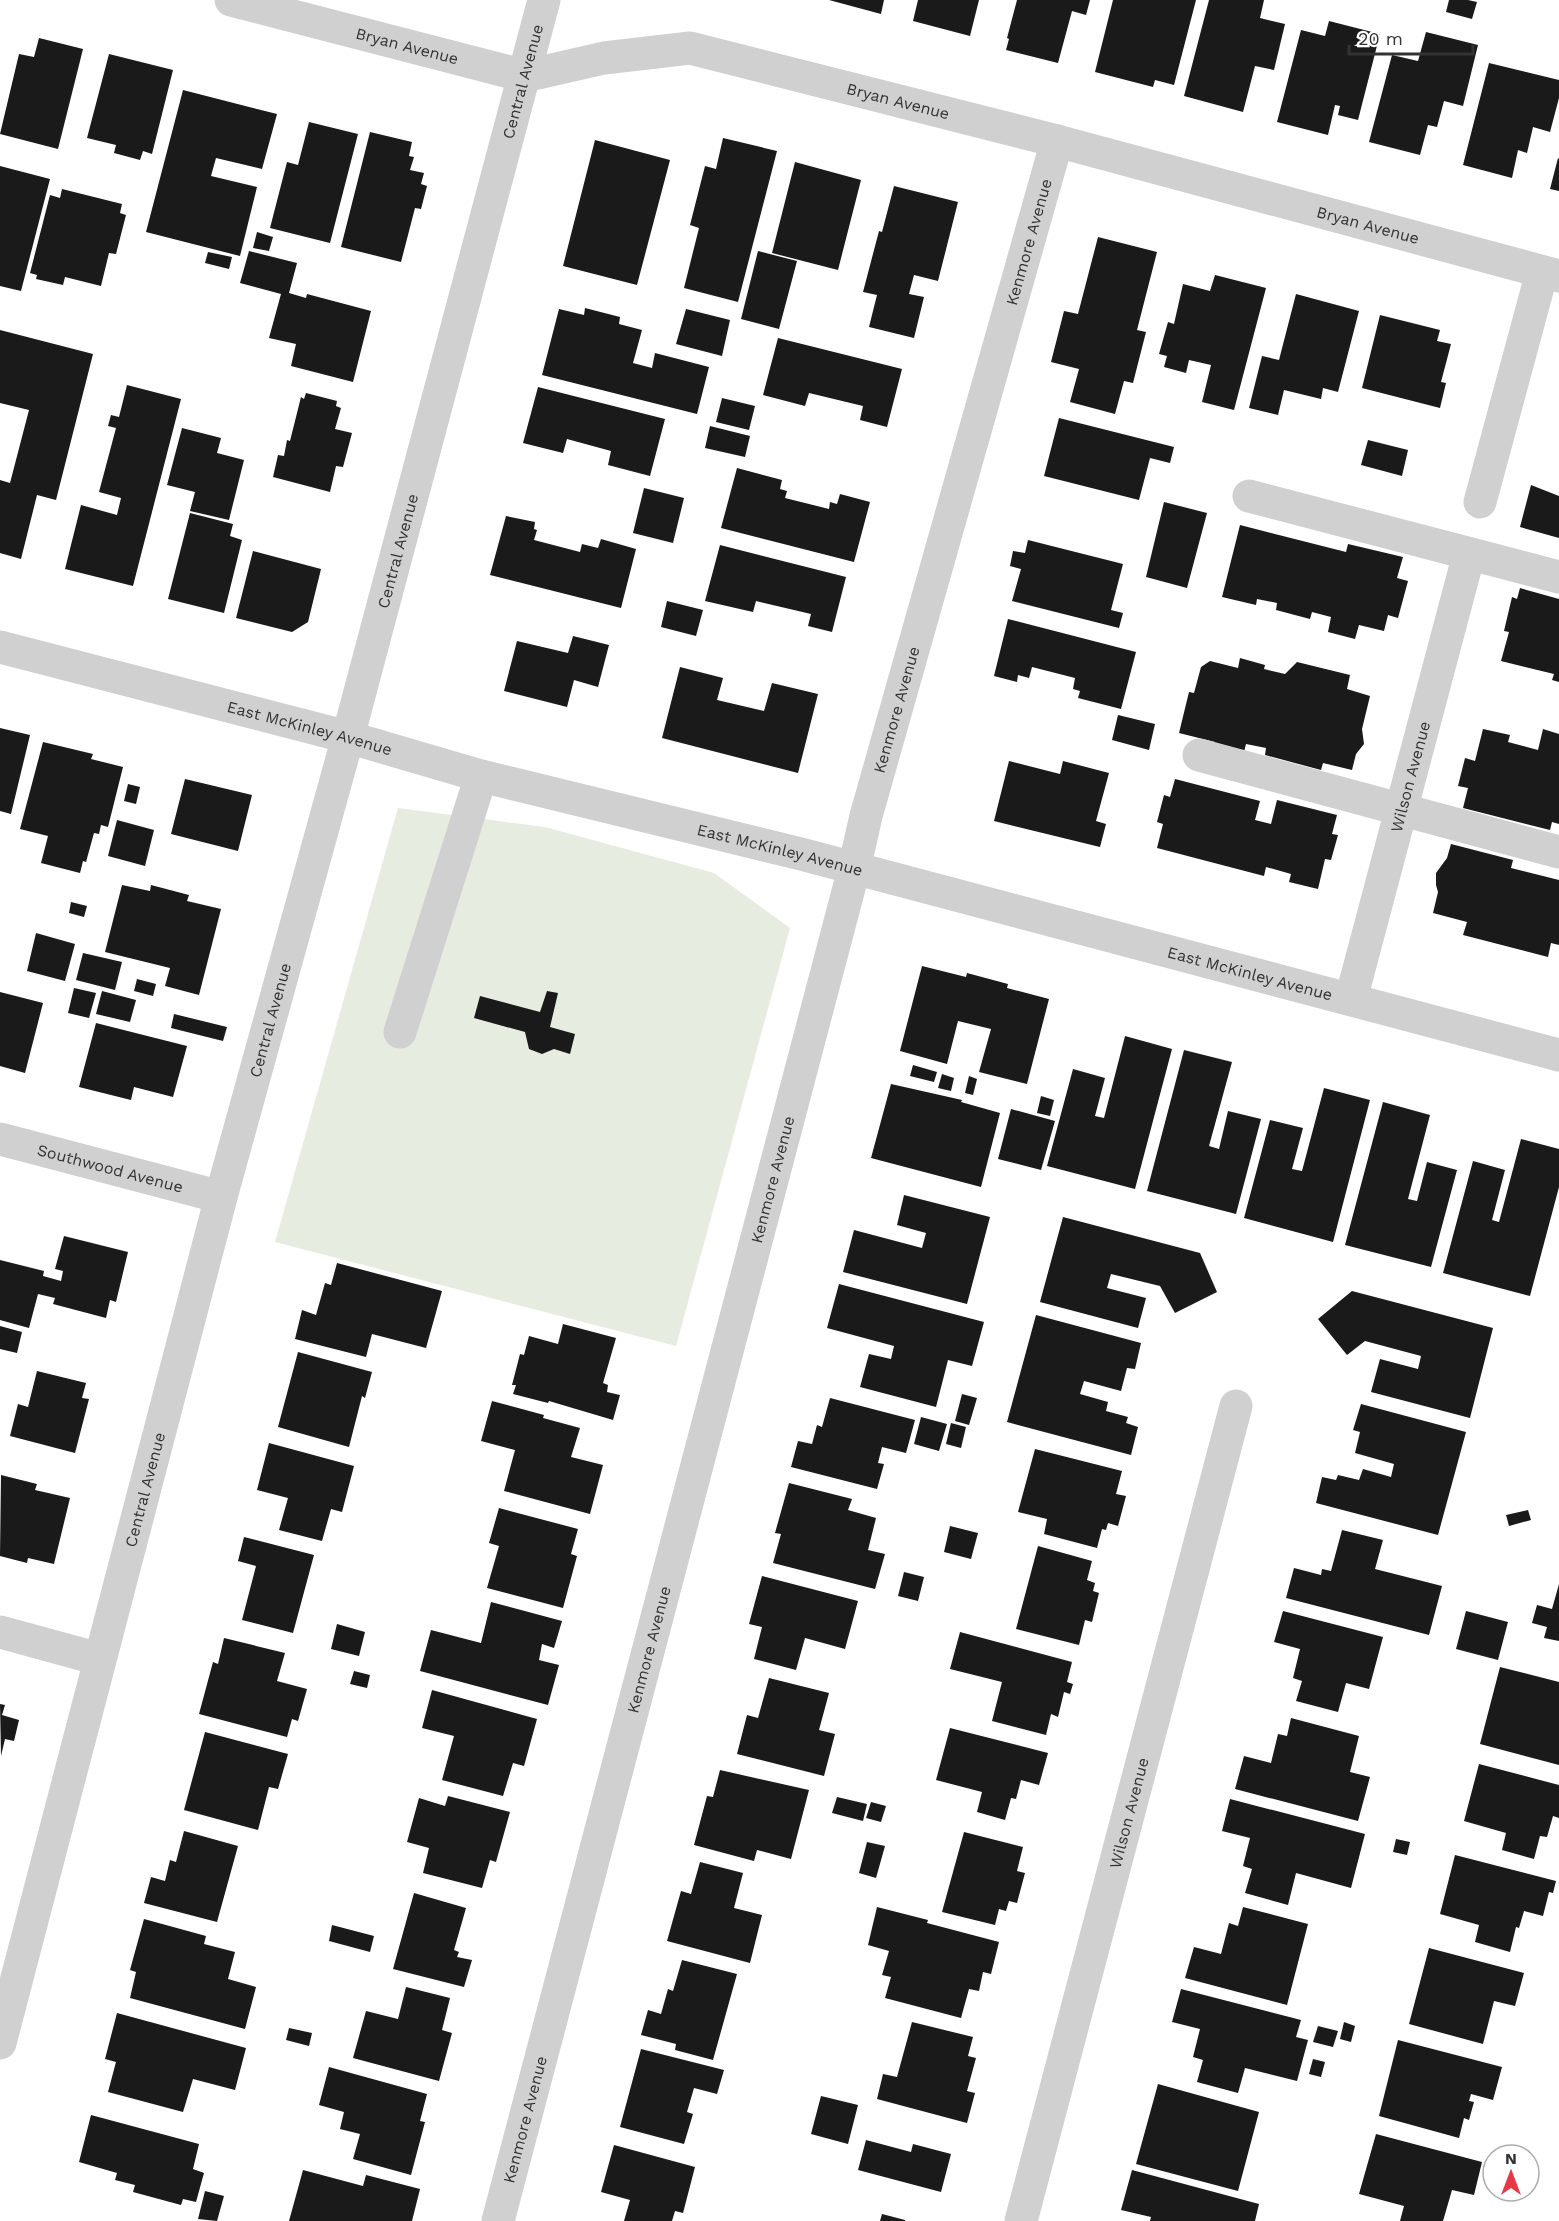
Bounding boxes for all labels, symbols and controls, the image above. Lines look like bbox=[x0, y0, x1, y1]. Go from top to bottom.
scale bar bbox=[1349, 18, 1474, 56]
street label: Central Avenue bbox=[499, 22, 547, 141]
street label: Bryan Avenue bbox=[354, 24, 461, 68]
text: 20 m bbox=[1358, 28, 1403, 49]
street label: Bryan Avenue bbox=[845, 79, 951, 123]
street label: Kenmore Avenue bbox=[1002, 177, 1056, 308]
street label: Bryan Avenue bbox=[1315, 202, 1421, 248]
street label: Central Avenue bbox=[374, 492, 422, 611]
street label: Kenmore Avenue bbox=[870, 644, 924, 775]
street label: East McKinley Avenue bbox=[225, 697, 394, 759]
street label: Wilson Avenue bbox=[1387, 719, 1434, 834]
street label: East McKinley Avenue bbox=[695, 820, 865, 880]
street label: East McKinley Avenue bbox=[1165, 943, 1335, 1005]
street label: Central Avenue bbox=[245, 961, 295, 1079]
street label: Kenmore Avenue bbox=[747, 1114, 799, 1245]
street label: Southwood Avenue bbox=[35, 1140, 185, 1197]
street label: Central Avenue bbox=[121, 1430, 169, 1549]
street label: Kenmore Avenue bbox=[623, 1584, 675, 1715]
street label: Wilson Avenue bbox=[1105, 1756, 1153, 1871]
street label: Kenmore Avenue bbox=[499, 2054, 551, 2185]
north arrow bbox=[1481, 2143, 1541, 2203]
text: N bbox=[1505, 2149, 1517, 2168]

